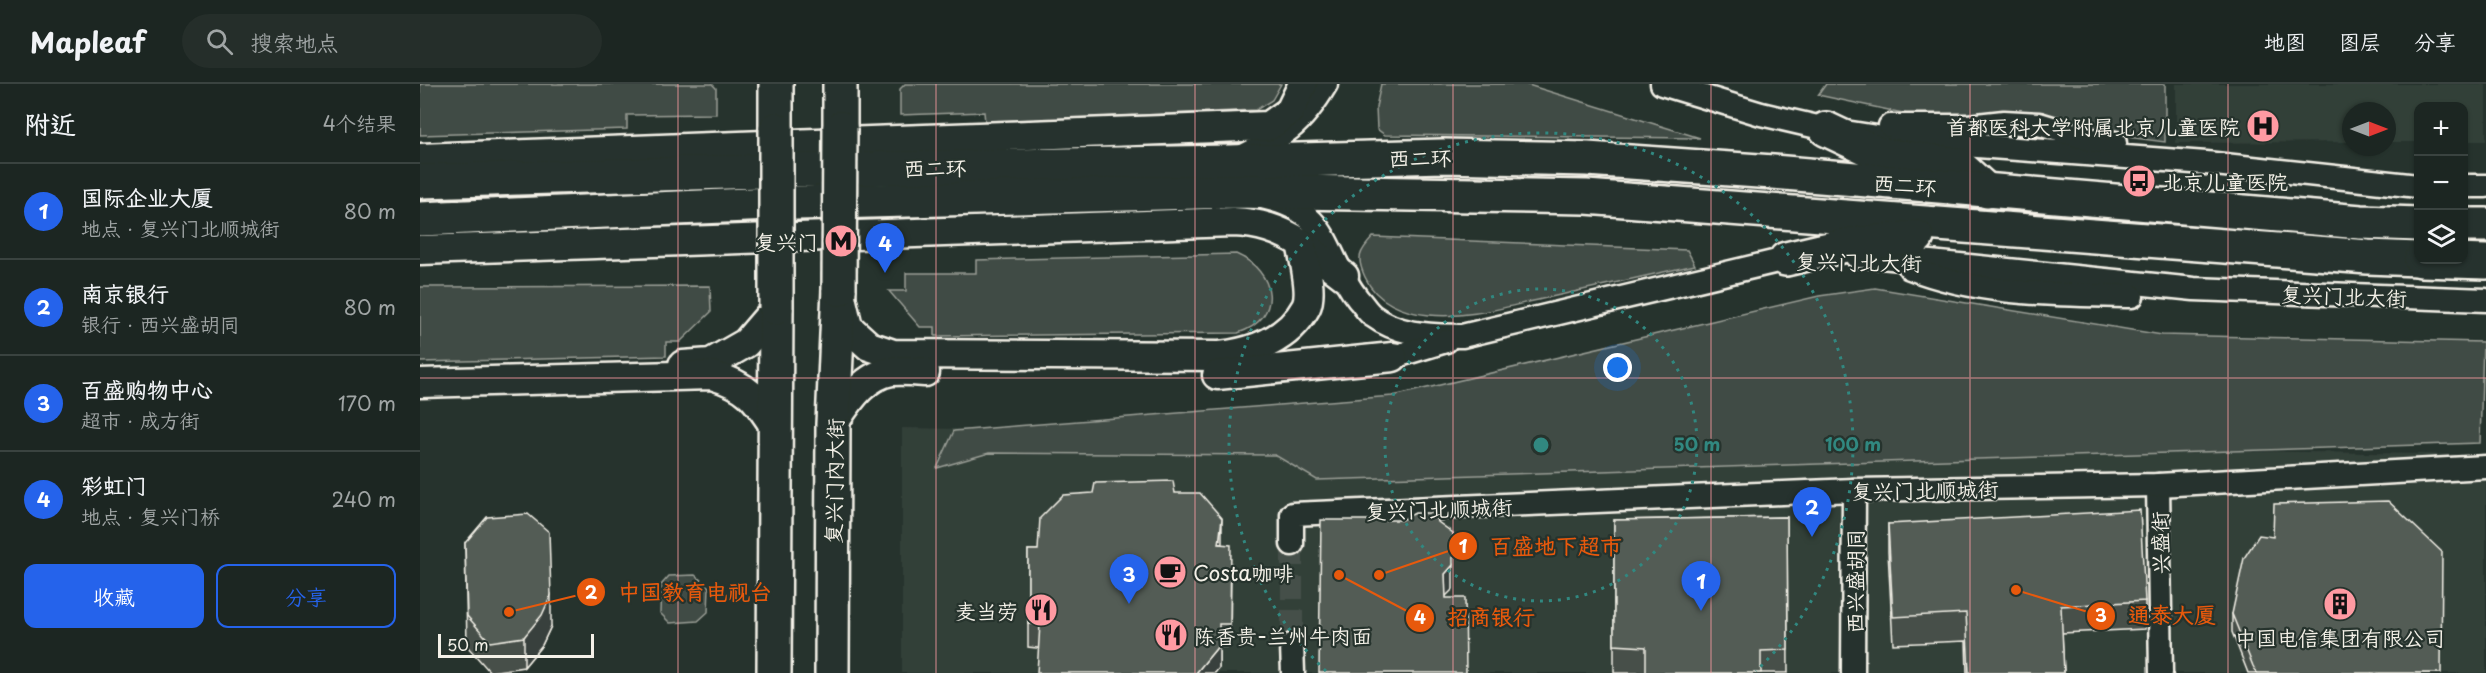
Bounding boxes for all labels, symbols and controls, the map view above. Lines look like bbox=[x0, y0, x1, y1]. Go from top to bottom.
search box bbox=[182, 14, 602, 68]
text: Mapleaf bbox=[30, 20, 146, 63]
icon: search bbox=[203, 25, 236, 58]
text: 搜索地点 bbox=[251, 25, 339, 58]
text: 地图 bbox=[2264, 25, 2306, 57]
text: 图层 bbox=[2339, 25, 2381, 57]
text: 分享 bbox=[2414, 25, 2456, 57]
north arrow bbox=[2342, 102, 2396, 156]
map controls bbox=[2414, 102, 2468, 264]
button: + bbox=[2414, 102, 2468, 156]
text: 附近 bbox=[24, 104, 76, 143]
text: 4个结果 bbox=[323, 108, 396, 138]
hospital icon: 首都医科大学附属北京儿童医院 bbox=[2245, 108, 2281, 144]
place label: 首都医科大学附属北京儿童医院 bbox=[1946, 110, 2240, 142]
street label: 西二环 bbox=[1388, 140, 1452, 174]
street label: 西二环 bbox=[903, 150, 967, 184]
button: − bbox=[2414, 156, 2468, 210]
bus stop icon: 北京儿童医院 bbox=[2121, 163, 2157, 199]
street label: 西二环 bbox=[1872, 165, 1938, 203]
place label: 北京儿童医院 bbox=[2162, 165, 2288, 197]
text: 国际企业大厦 bbox=[81, 180, 213, 213]
text: 1 bbox=[39, 196, 48, 226]
text: 80 m bbox=[344, 196, 396, 226]
button: layers bbox=[2414, 210, 2468, 264]
text: 地点 · 复兴门北顺城街 bbox=[81, 213, 280, 243]
metro station icon: 复兴门 bbox=[823, 223, 859, 259]
pin: 4 bbox=[866, 224, 904, 273]
place label: 复兴门 bbox=[755, 225, 818, 257]
street label: 复兴门北大街 bbox=[1796, 244, 1922, 278]
text: 南京银行 bbox=[81, 276, 169, 309]
street label: 复兴门北大街 bbox=[2280, 277, 2408, 313]
text: 2 bbox=[36, 292, 51, 322]
text: 80 m bbox=[344, 292, 396, 322]
text: 银行 · 西兴盛胡同 bbox=[81, 309, 240, 339]
your location bbox=[1603, 353, 1632, 382]
text: 百盛购物中心 bbox=[81, 372, 213, 405]
text: 3 bbox=[37, 388, 50, 418]
text: 170 m bbox=[338, 388, 396, 418]
text: 超市 · 成方街 bbox=[81, 405, 200, 435]
street label: 复兴门内大街 bbox=[816, 418, 850, 544]
text: 50 m bbox=[1674, 430, 1720, 457]
text: 100 m bbox=[1825, 430, 1881, 457]
centre of rings bbox=[1531, 435, 1551, 455]
text: 彩虹门 bbox=[81, 468, 147, 501]
street label: 复兴门北顺城街 bbox=[1851, 472, 1999, 506]
text: 4 bbox=[37, 484, 50, 514]
text: 240 m bbox=[331, 484, 396, 514]
pin: 2 bbox=[1792, 488, 1832, 537]
street label: 复兴门北顺城街 bbox=[1365, 489, 1513, 527]
text: 地点 · 复兴门桥 bbox=[81, 501, 220, 531]
street label: 兴盛街 bbox=[2142, 511, 2176, 575]
callout: 百盛地下超市 bbox=[1448, 526, 1634, 566]
text: 百盛地下超市 bbox=[1490, 528, 1622, 561]
street label: 西兴盛胡同 bbox=[1838, 529, 1870, 634]
text: 1 bbox=[1459, 532, 1468, 559]
pin: 3 bbox=[1110, 554, 1148, 604]
cafe icon: Costa咖啡 bbox=[1152, 554, 1188, 590]
place label: Costa咖啡 bbox=[1193, 556, 1293, 588]
pin: 1 bbox=[1682, 562, 1720, 611]
button: 收藏 bbox=[24, 564, 204, 628]
button: 分享 bbox=[216, 564, 396, 628]
callout: 中国教育电视台 bbox=[576, 572, 784, 612]
text: 中国教育电视台 bbox=[618, 574, 772, 607]
text: 2 bbox=[585, 578, 598, 605]
building icon: 中国电信集团有限公司 bbox=[2322, 586, 2358, 622]
restaurant icon: 麦当劳 bbox=[1023, 592, 1059, 628]
place label: 麦当劳 bbox=[955, 594, 1018, 626]
callout: 通泰大厦 bbox=[2086, 596, 2228, 636]
text: 通泰大厦 bbox=[2128, 597, 2216, 630]
callout: 招商银行 bbox=[1405, 598, 1547, 638]
text: 招商银行 bbox=[1447, 599, 1535, 632]
text: 3 bbox=[2095, 601, 2107, 628]
text: 4 bbox=[1414, 603, 1426, 630]
restaurant icon: 陈香贵-兰州牛肉面 bbox=[1153, 617, 1189, 653]
place label: 陈香贵-兰州牛肉面 bbox=[1194, 619, 1372, 651]
place label: 中国电信集团有限公司 bbox=[2235, 621, 2445, 653]
scale bar bbox=[438, 631, 594, 658]
text: 50 m bbox=[447, 632, 488, 656]

